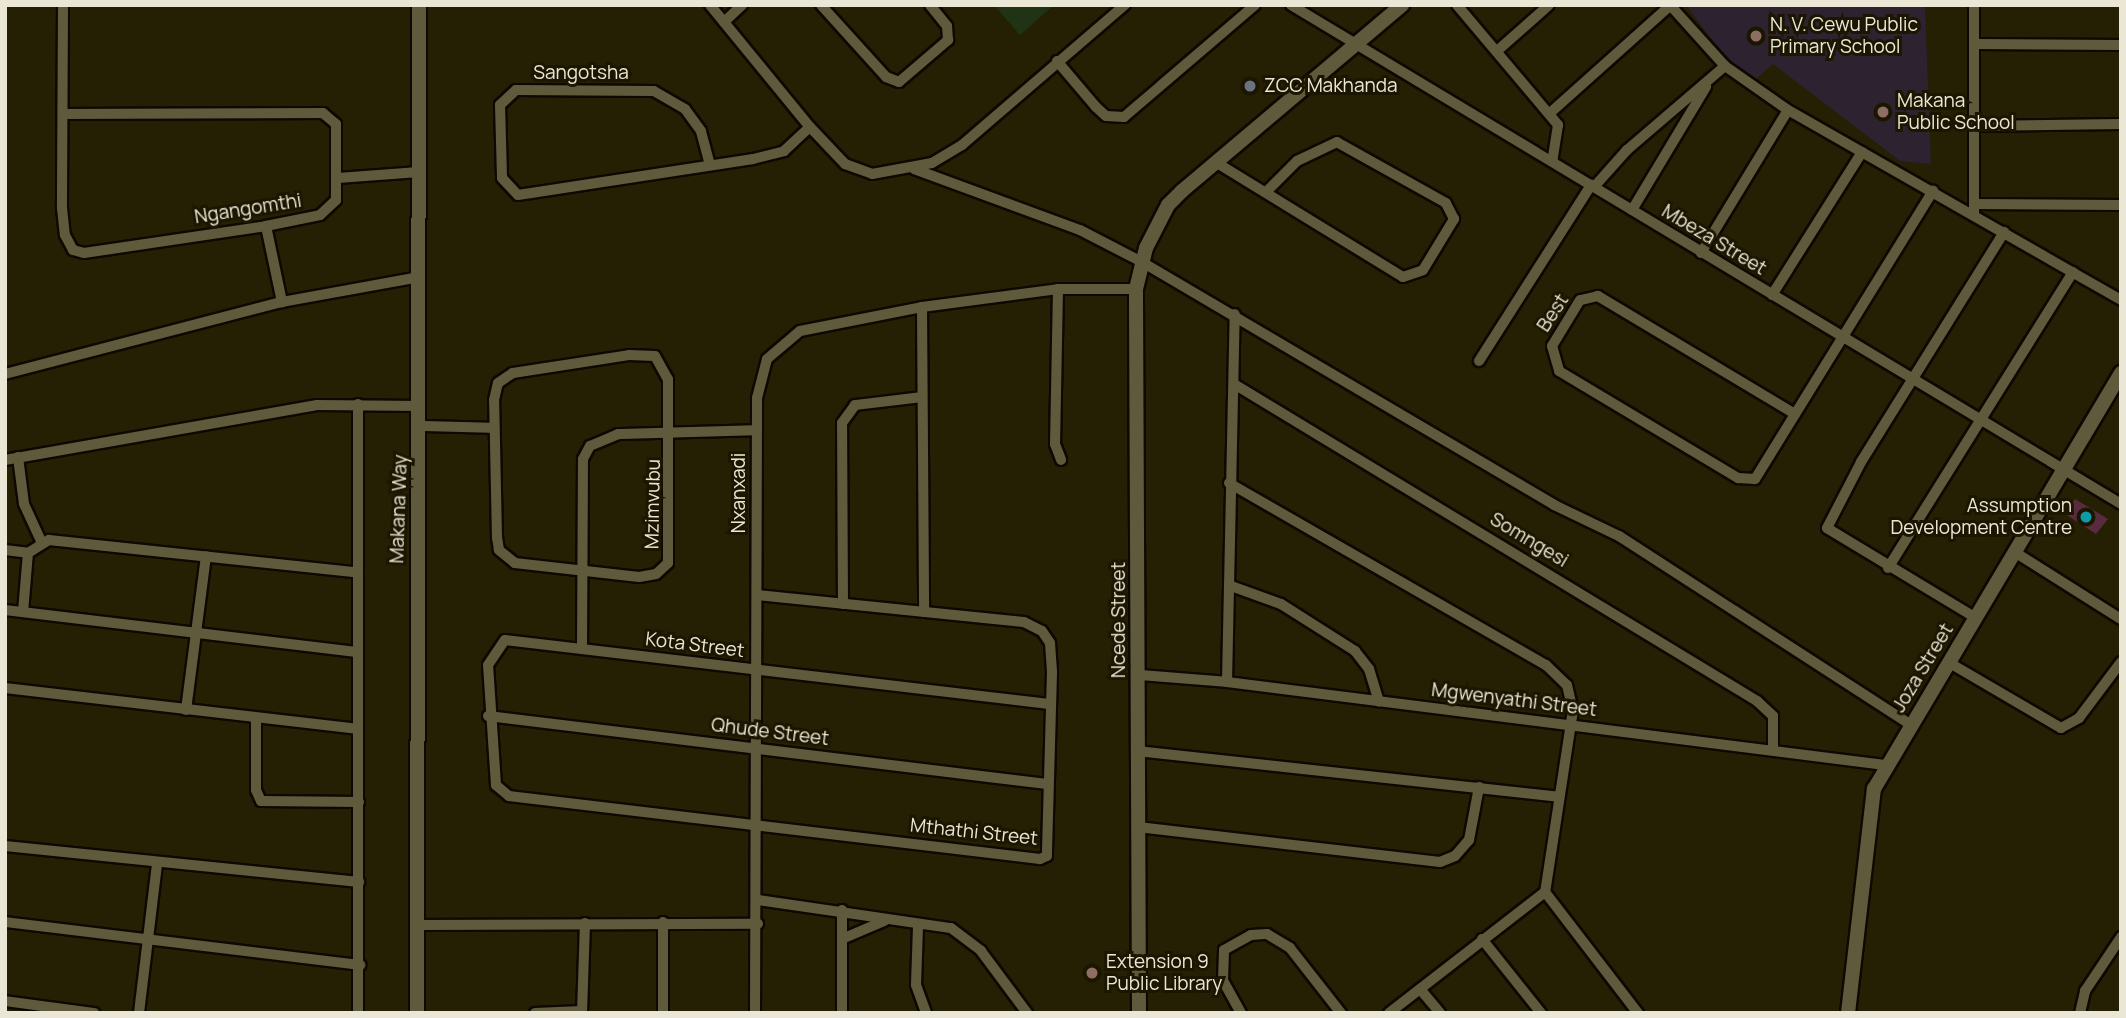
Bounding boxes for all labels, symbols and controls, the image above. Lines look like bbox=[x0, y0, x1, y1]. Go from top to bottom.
place label: N. V. Cewu Public Primary School bbox=[1770, 14, 1918, 58]
marker: N. V. Cewu Public Primary School bbox=[1748, 28, 1764, 44]
street label: Sangotsha bbox=[533, 62, 629, 84]
place label: ZCC Makhanda bbox=[1264, 75, 1397, 97]
marker: ZCC Makhanda bbox=[1242, 78, 1258, 94]
place label: Makana Public School bbox=[1897, 90, 2015, 134]
marker: Makana Public School bbox=[1875, 104, 1891, 120]
street label: Ngangomthi bbox=[193, 189, 303, 229]
street label: Mbeza Street bbox=[1658, 200, 1770, 280]
street label: Best bbox=[1532, 290, 1574, 336]
street label: Nxanxadi bbox=[728, 453, 750, 533]
street label: Makana Way bbox=[386, 454, 412, 564]
street label: Mzimvubu bbox=[641, 459, 665, 549]
place label: Assumption Development Centre bbox=[1891, 495, 2072, 539]
street label: Somngesi bbox=[1486, 508, 1572, 572]
marker: Assumption Development Centre bbox=[2078, 509, 2094, 525]
street label: Ncede Street bbox=[1108, 562, 1130, 678]
street label: Joza Street bbox=[1888, 620, 1958, 716]
street label: Kota Street bbox=[644, 628, 746, 662]
street label: Mgwenyathi Street bbox=[1430, 679, 1598, 721]
street label: Qhude Street bbox=[710, 713, 830, 751]
street label: Mthathi Street bbox=[909, 814, 1039, 850]
place label: Extension 9 Public Library bbox=[1106, 951, 1222, 995]
marker: Extension 9 Public Library bbox=[1084, 965, 1100, 981]

